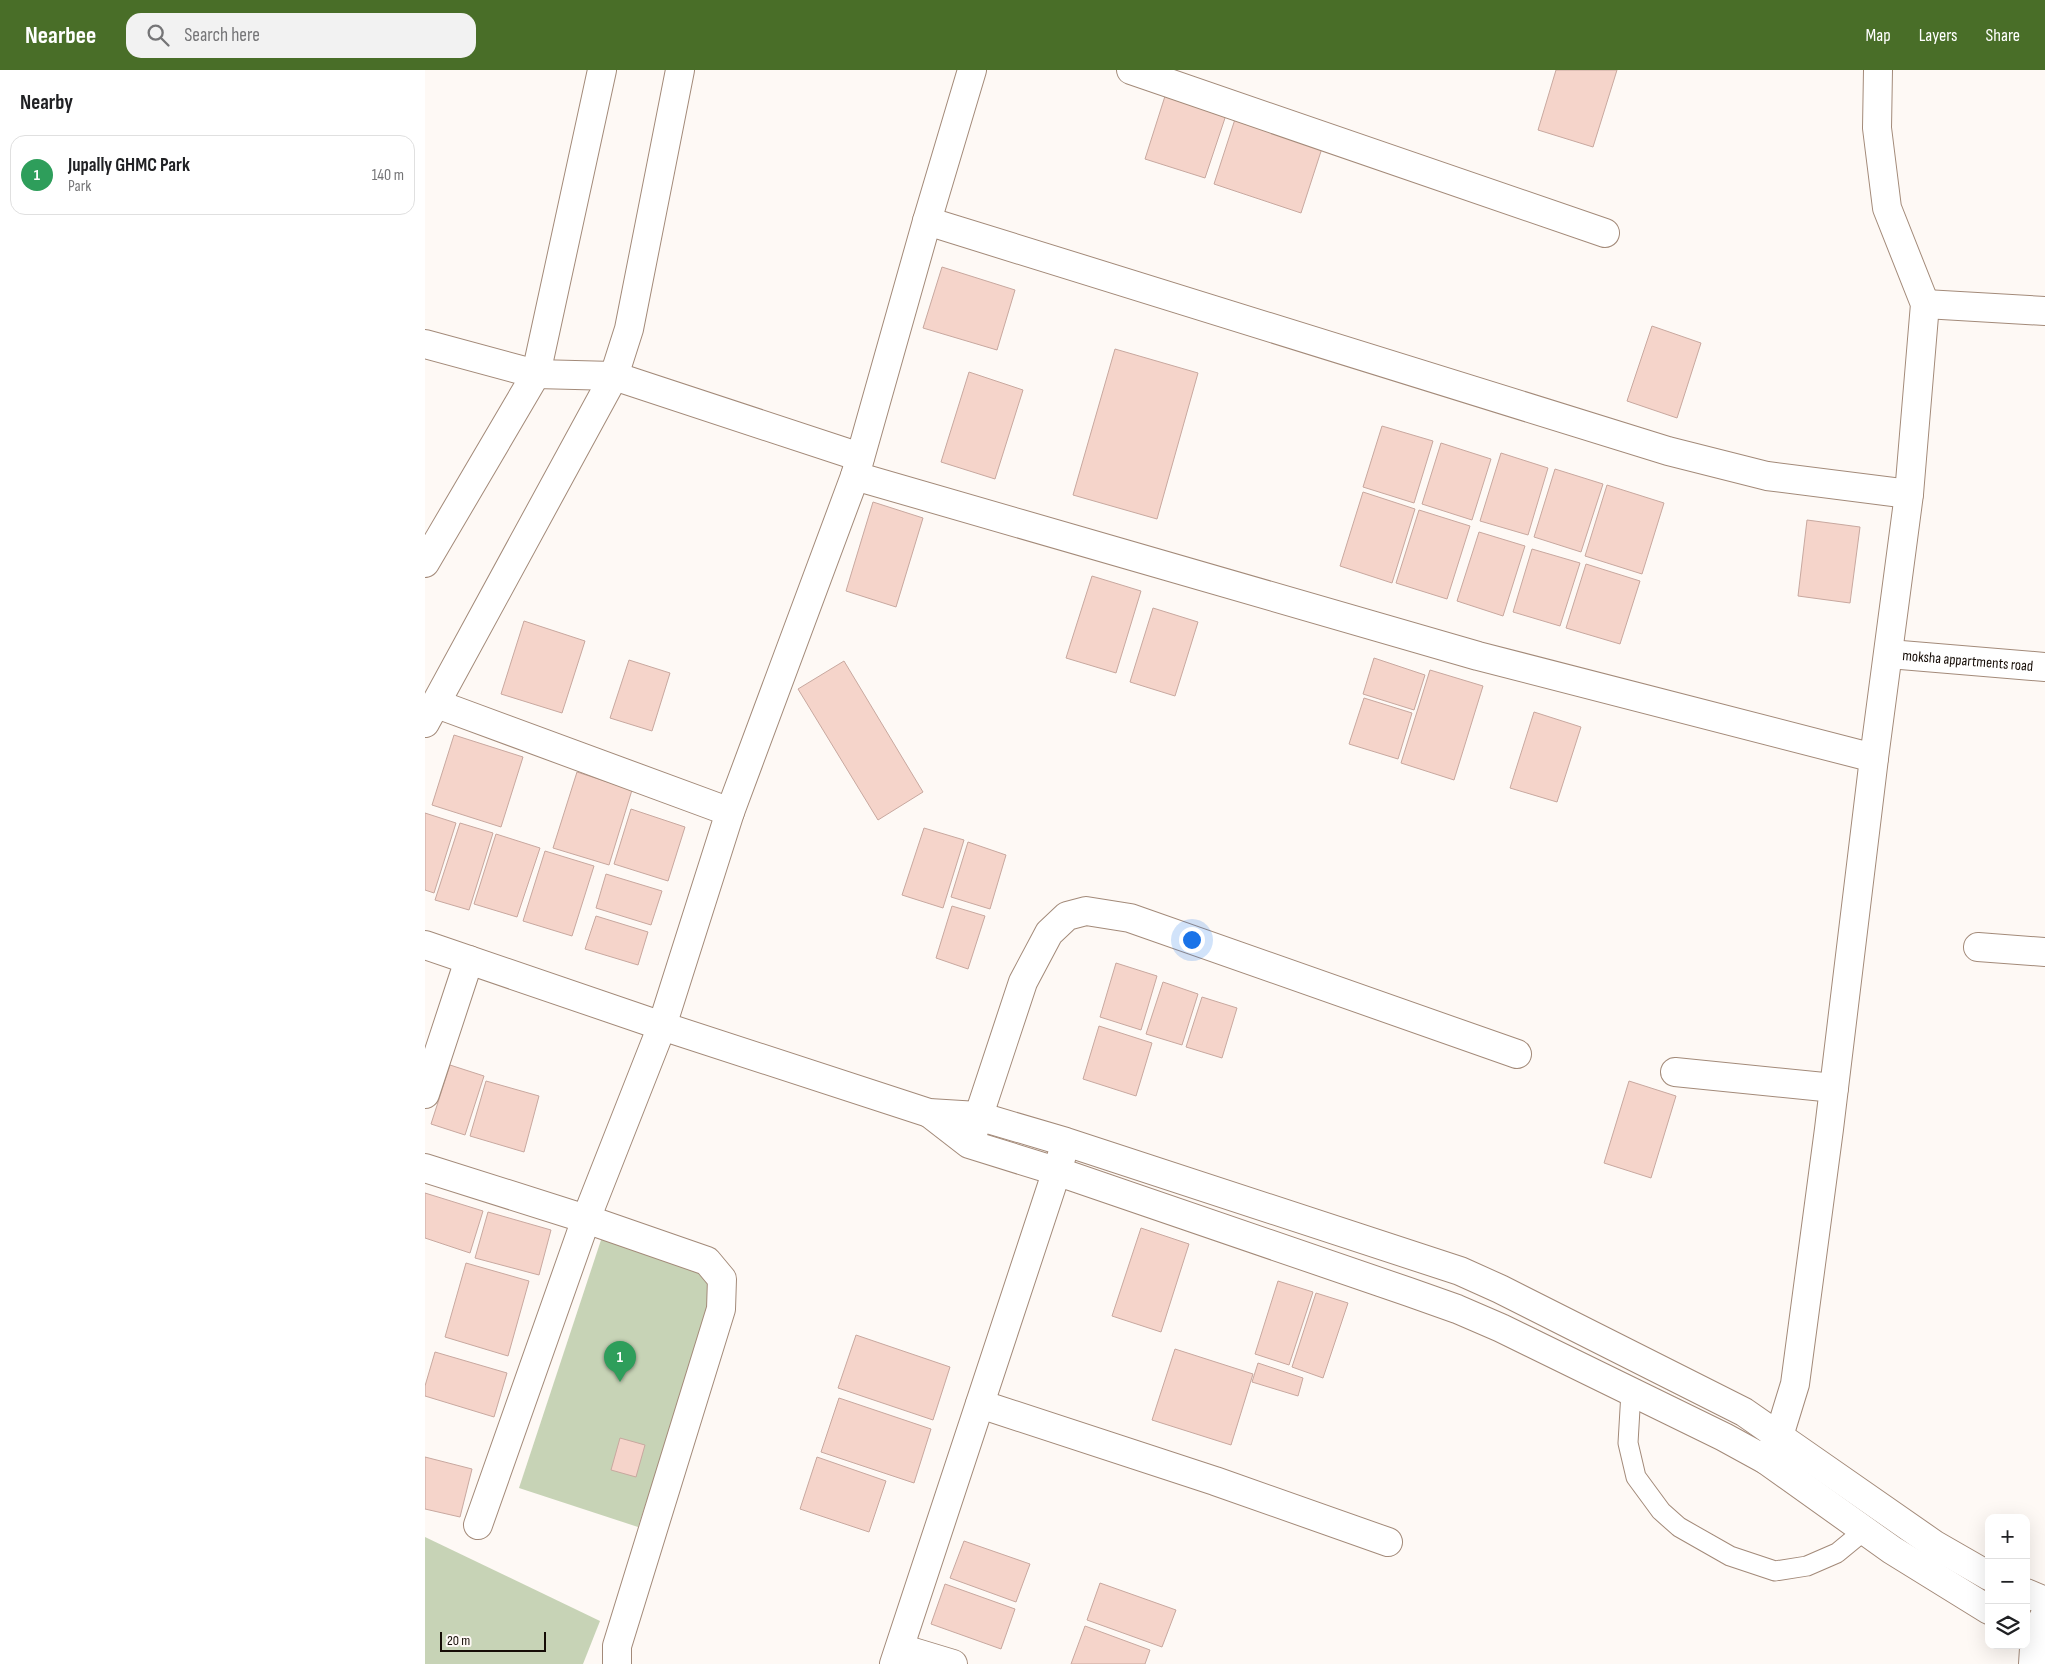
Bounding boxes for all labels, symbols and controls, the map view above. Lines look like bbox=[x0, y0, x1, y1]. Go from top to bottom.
search box bbox=[126, 13, 476, 58]
text: Nearbee bbox=[25, 21, 96, 50]
icon: search bbox=[144, 21, 172, 49]
text: Search here bbox=[184, 24, 260, 47]
text: Map bbox=[1866, 25, 1891, 46]
text: Layers bbox=[1919, 25, 1958, 46]
text: Share bbox=[1986, 25, 2020, 46]
text: Nearby bbox=[20, 90, 73, 115]
text: Jupally GHMC Park bbox=[68, 154, 190, 177]
text: 1 bbox=[34, 166, 40, 185]
text: 140 m bbox=[372, 166, 404, 185]
text: Park bbox=[68, 177, 91, 196]
street label: moksha appartments road bbox=[1902, 646, 2034, 675]
your location bbox=[1179, 927, 1205, 953]
pin: 1 bbox=[604, 1341, 636, 1382]
map controls bbox=[1985, 1514, 2030, 1649]
button: + bbox=[1985, 1514, 2030, 1559]
button: − bbox=[1985, 1559, 2030, 1604]
button: layers bbox=[1985, 1604, 2030, 1649]
scale bar bbox=[440, 1629, 546, 1652]
text: 20 m bbox=[447, 1632, 470, 1649]

